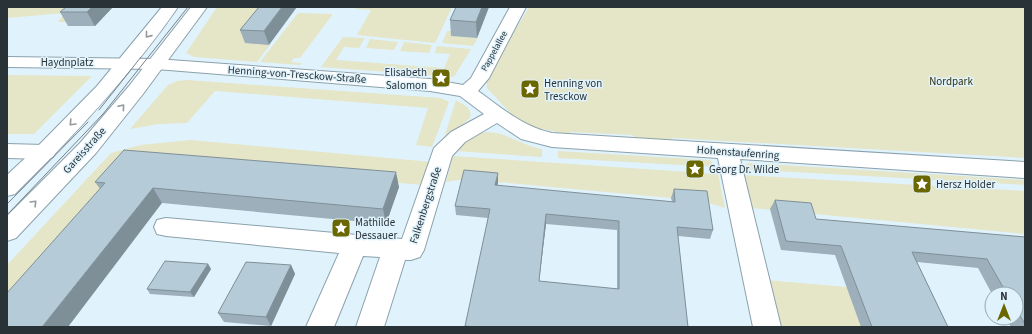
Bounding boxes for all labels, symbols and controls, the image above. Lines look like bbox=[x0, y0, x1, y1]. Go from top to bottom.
street label: Pappelallee bbox=[478, 28, 511, 74]
one-way arrow bbox=[146, 30, 153, 37]
street label: Haydnplatz bbox=[41, 55, 94, 70]
street label: Henning-von-Tresckow-Straße bbox=[227, 62, 367, 87]
place label: Elisabeth Salomon bbox=[384, 65, 427, 93]
place icon: Elisabeth Salomon bbox=[430, 67, 452, 89]
park label: Nordpark bbox=[929, 74, 973, 89]
place label: Henning von Tresckow bbox=[544, 76, 602, 104]
place icon: Henning von Tresckow bbox=[519, 78, 541, 100]
one-way arrow bbox=[117, 104, 124, 111]
one-way arrow bbox=[70, 118, 77, 126]
street label: Gareisstraße bbox=[59, 123, 110, 177]
street label: Hohenstaufenring bbox=[696, 142, 780, 163]
place icon: Georg Dr. Wilde bbox=[684, 158, 706, 180]
place label: Georg Dr. Wilde bbox=[709, 162, 780, 177]
street label: Falkenbergstraße bbox=[406, 164, 445, 245]
place icon: Hersz Holder bbox=[911, 173, 933, 195]
place label: Hersz Holder bbox=[936, 177, 995, 192]
one-way arrow bbox=[29, 200, 37, 208]
place label: Mathilde Dessauer bbox=[355, 215, 397, 243]
place icon: Mathilde Dessauer bbox=[330, 217, 352, 239]
north arrow bbox=[984, 286, 1024, 326]
text: N bbox=[1000, 289, 1008, 304]

